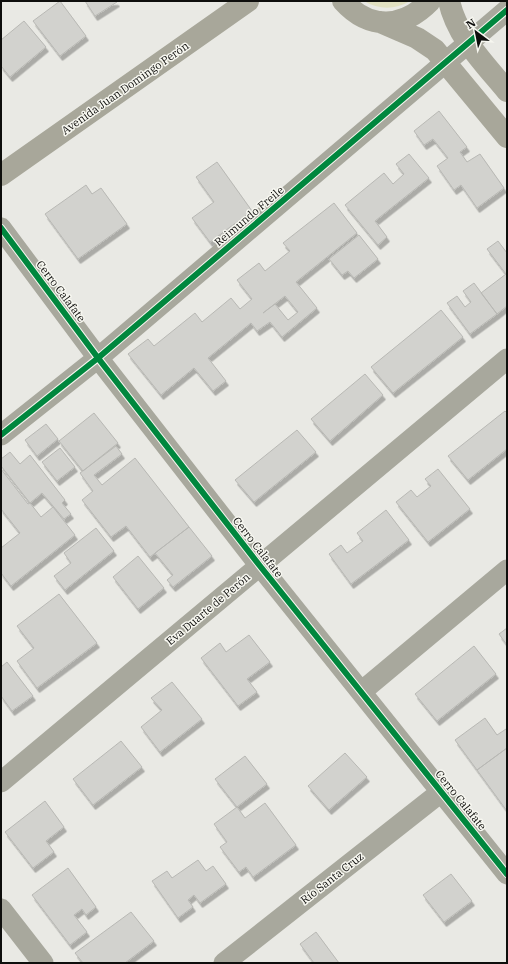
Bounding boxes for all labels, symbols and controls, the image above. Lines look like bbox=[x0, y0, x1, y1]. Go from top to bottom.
north arrow bbox=[456, 12, 496, 52]
text: N bbox=[463, 15, 478, 32]
street label: Avenida Juan Domingo Perón bbox=[59, 39, 191, 137]
street label: Reimundo Freile bbox=[211, 183, 287, 249]
street label: Cerro Calafate bbox=[33, 258, 89, 325]
street label: Cerro Calafate bbox=[230, 514, 286, 580]
street label: Eva Duarte de Perón bbox=[163, 570, 253, 648]
street label: Cerro Calafate bbox=[433, 767, 490, 833]
street label: Río Santa Cruz bbox=[298, 849, 367, 907]

